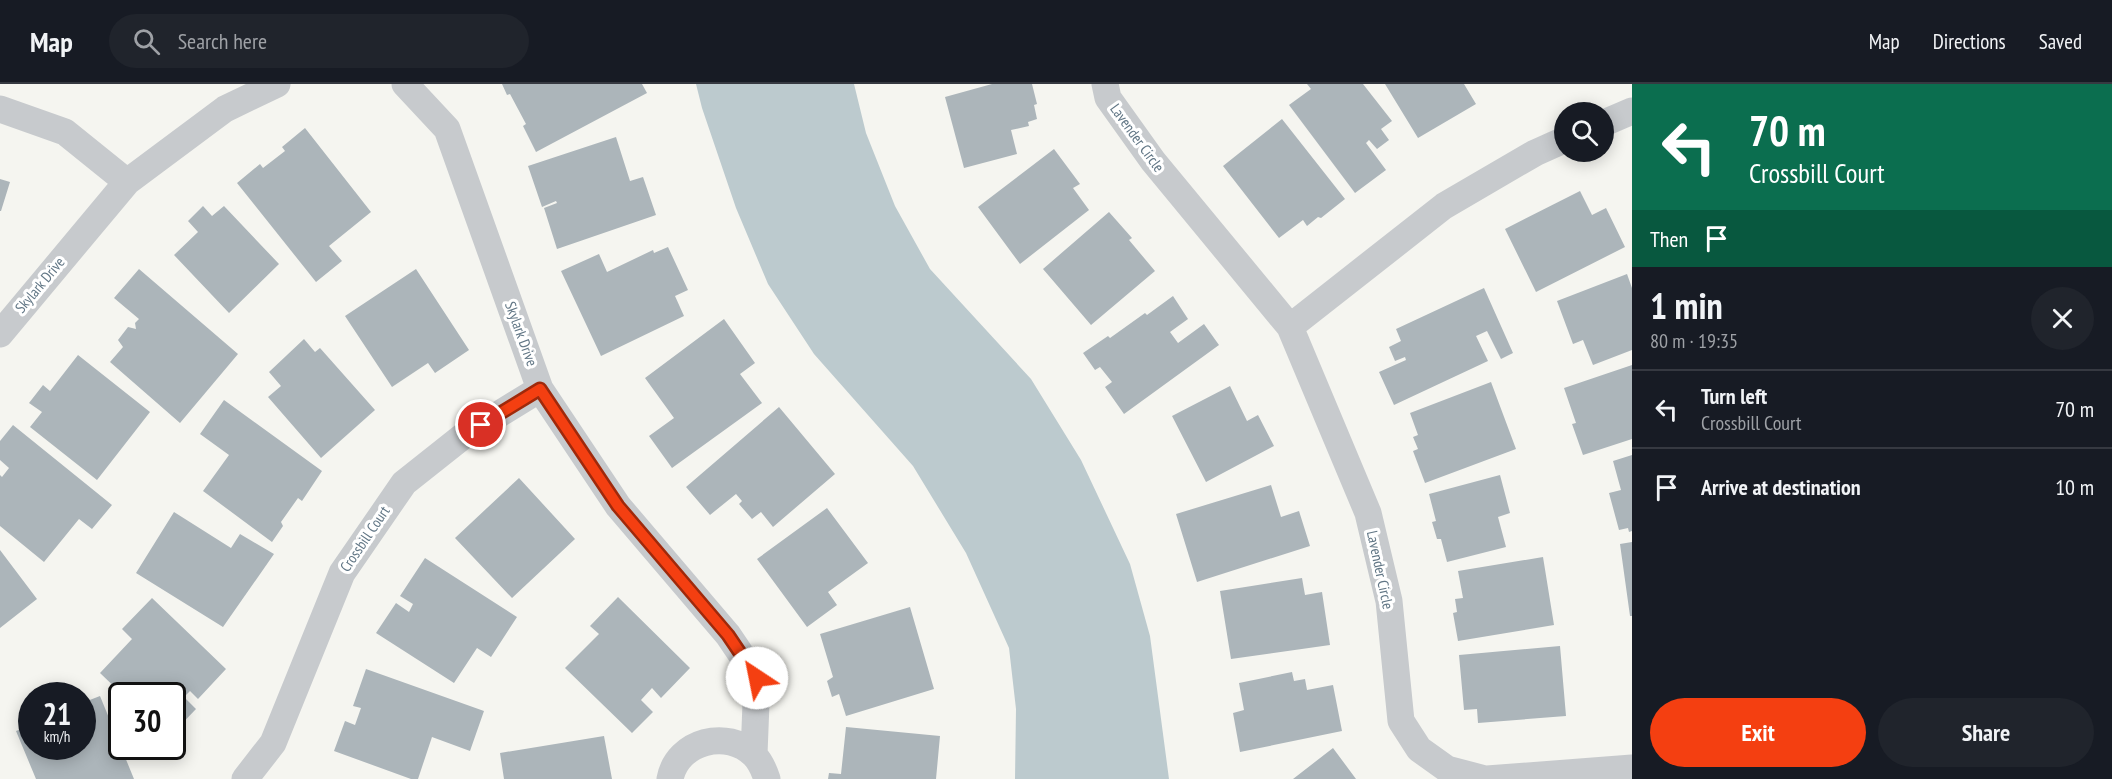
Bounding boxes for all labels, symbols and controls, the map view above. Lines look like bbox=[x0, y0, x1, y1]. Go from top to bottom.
search box bbox=[109, 14, 529, 68]
text: Map bbox=[30, 23, 73, 60]
icon: search bbox=[130, 25, 163, 58]
text: Search here bbox=[178, 27, 267, 55]
text: Map bbox=[1869, 28, 1900, 55]
text: Directions bbox=[1933, 28, 2006, 55]
text: Saved bbox=[2039, 28, 2082, 55]
street label: Lavender Circle bbox=[1106, 100, 1169, 176]
map controls bbox=[1554, 102, 1614, 162]
button: search bbox=[1554, 102, 1614, 162]
text: 70 m bbox=[1749, 103, 1826, 158]
icon: left bbox=[1650, 108, 1728, 186]
text: Crossbill Court bbox=[1749, 156, 1885, 190]
icon: arrive bbox=[1700, 222, 1733, 255]
text: Then bbox=[1650, 225, 1688, 253]
street label: Skylark Drive bbox=[11, 253, 69, 317]
text: 1 min bbox=[1650, 282, 1723, 329]
button: close bbox=[2031, 287, 2094, 350]
street label: Skylark Drive bbox=[501, 299, 542, 369]
text: 80 m · 19:35 bbox=[1650, 328, 1738, 354]
text: Turn left bbox=[1701, 382, 1767, 410]
icon: left bbox=[1650, 393, 1683, 426]
text: 70 m bbox=[2055, 395, 2094, 423]
pin bbox=[455, 399, 506, 450]
icon: arrive bbox=[464, 408, 497, 441]
text: Crossbill Court bbox=[1701, 410, 1802, 436]
icon: arrive bbox=[1650, 471, 1683, 504]
text: Arrive at destination bbox=[1701, 473, 1861, 501]
text: 10 m bbox=[2055, 473, 2094, 501]
street label: Crossbill Court bbox=[336, 502, 394, 575]
street label: Lavender Circle bbox=[1363, 529, 1398, 611]
position arrow bbox=[725, 646, 789, 710]
speed limit sign: 30 bbox=[108, 682, 186, 760]
text: 21 bbox=[43, 694, 71, 733]
button: Exit bbox=[1650, 698, 1866, 767]
button: Share bbox=[1878, 698, 2094, 767]
text: km/h bbox=[44, 727, 70, 746]

